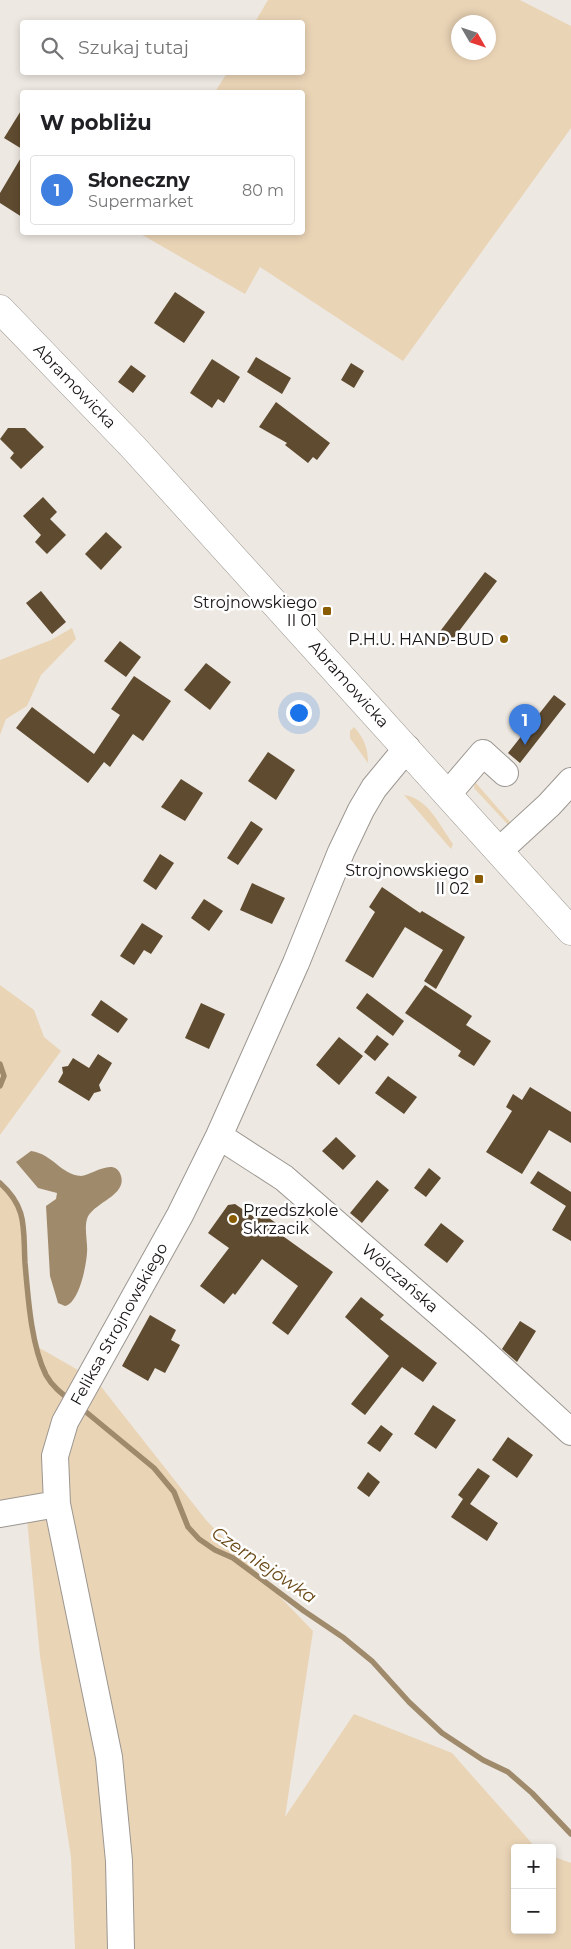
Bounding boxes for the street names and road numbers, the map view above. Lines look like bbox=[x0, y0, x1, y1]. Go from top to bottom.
street label: Abramowicka bbox=[30, 340, 120, 432]
street label: Abramowicka bbox=[305, 637, 393, 731]
street label: Feliksa Strojnowskiego bbox=[66, 1239, 172, 1409]
street label: Wólczańska bbox=[358, 1240, 442, 1316]

